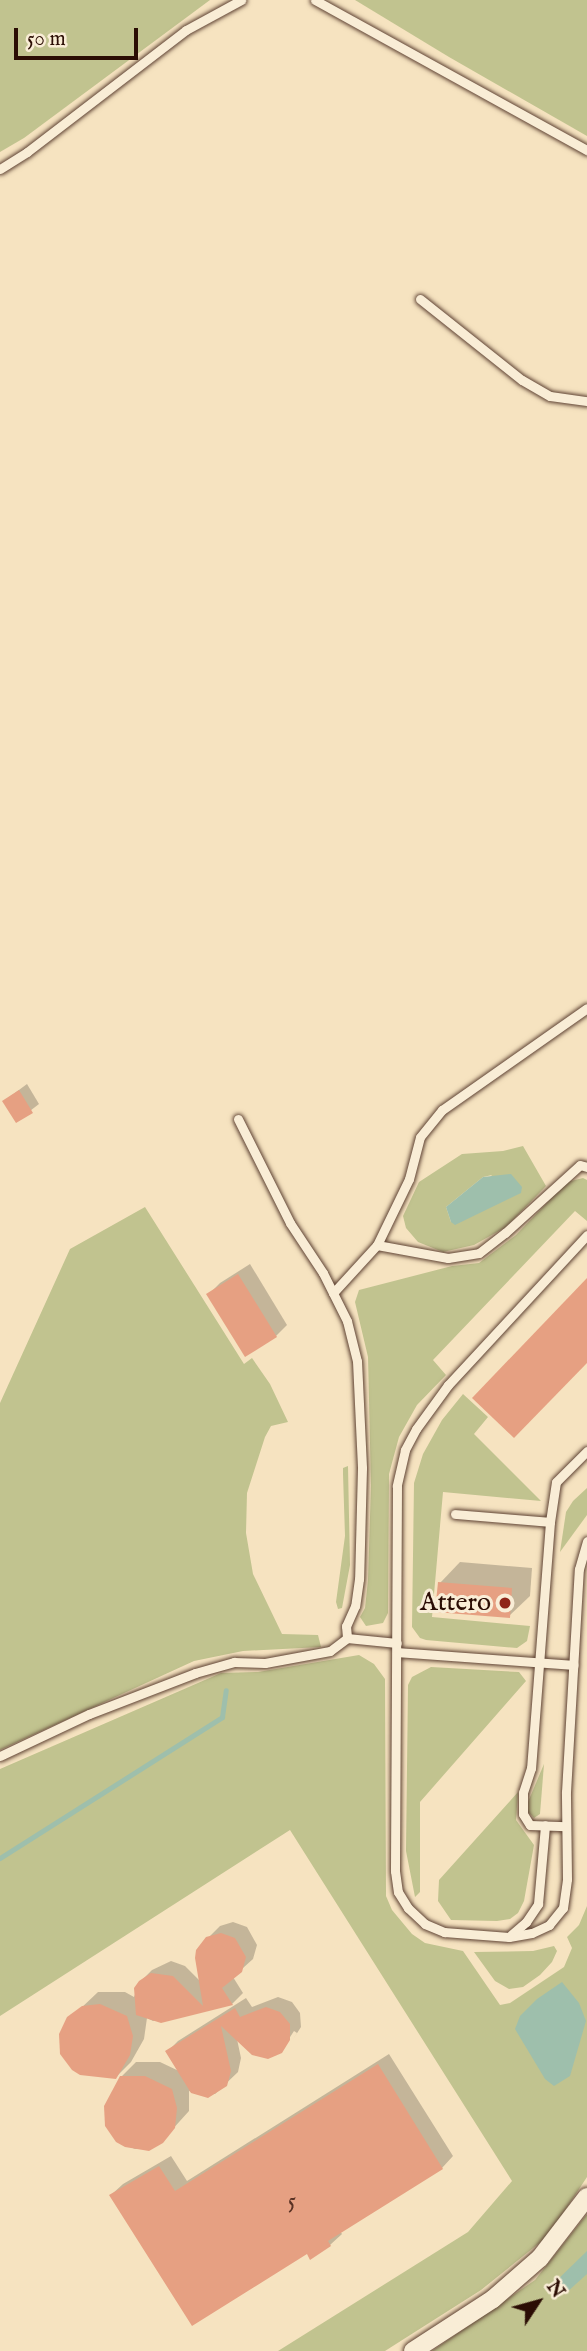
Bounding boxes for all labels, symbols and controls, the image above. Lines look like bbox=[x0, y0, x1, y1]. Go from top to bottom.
scale bar bbox=[18, 14, 142, 58]
text: 50 m bbox=[27, 26, 66, 53]
place label: Attero bbox=[420, 1587, 491, 1619]
marker: Attero bbox=[497, 1595, 513, 1611]
house number: 5 bbox=[288, 2188, 296, 2216]
north arrow bbox=[503, 2267, 573, 2337]
text: N bbox=[540, 2276, 570, 2303]

